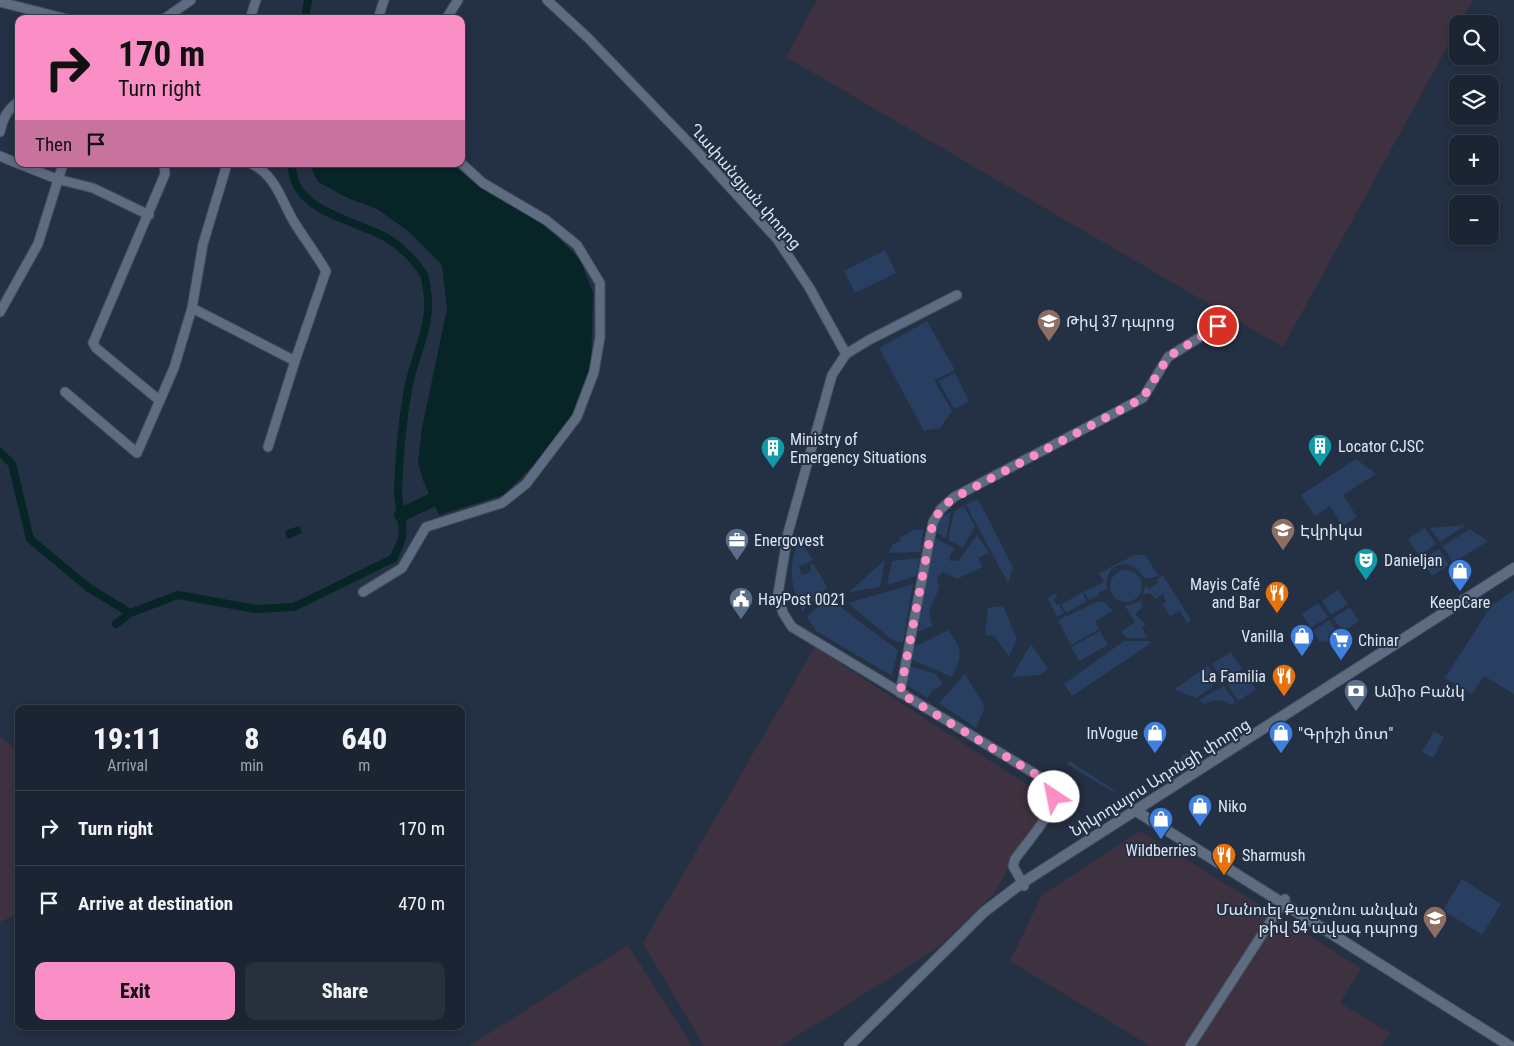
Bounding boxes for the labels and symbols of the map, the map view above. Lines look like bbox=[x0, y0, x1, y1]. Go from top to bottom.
street label: Ղափանցյան փողոց bbox=[686, 119, 806, 253]
pin bbox=[1197, 305, 1239, 347]
school or university icon: Թիվ 37 դպրոց bbox=[1036, 308, 1062, 342]
place label: Թիվ 37 դպրոց bbox=[1066, 312, 1175, 331]
place label: Ministry of Emergency Situations bbox=[790, 430, 927, 467]
building icon: Locator CJSC bbox=[1307, 433, 1333, 467]
building icon: Ministry of Emergency Situations bbox=[760, 435, 786, 469]
place label: Locator CJSC bbox=[1338, 437, 1424, 456]
school or university icon: Էվրիկա bbox=[1270, 517, 1296, 551]
place label: Էվրիկա bbox=[1300, 521, 1363, 540]
office icon: Energovest bbox=[724, 527, 750, 561]
place label: Energovest bbox=[754, 531, 824, 550]
theatre icon: Danieljan bbox=[1353, 547, 1379, 581]
place label: Danieljan bbox=[1384, 551, 1442, 570]
shop icon: KeepCare bbox=[1447, 558, 1473, 592]
place label: Mayis Café and Bar bbox=[1190, 575, 1260, 612]
restaurant icon: Mayis Café and Bar bbox=[1264, 580, 1290, 614]
public building icon: HayPost 0021 bbox=[728, 586, 754, 620]
place label: HayPost 0021 bbox=[758, 590, 846, 609]
place label: KeepCare bbox=[1430, 593, 1490, 612]
shop icon: Vanilla bbox=[1289, 623, 1315, 657]
place label: Vanilla bbox=[1241, 627, 1284, 646]
supermarket icon: Chinar bbox=[1328, 627, 1354, 661]
place label: Chinar bbox=[1358, 631, 1399, 650]
restaurant icon: La Familia bbox=[1271, 663, 1297, 697]
place label: La Familia bbox=[1201, 667, 1266, 686]
bank icon: Ամիօ Բանկ bbox=[1343, 678, 1369, 712]
place label: Ամիօ Բանկ bbox=[1374, 682, 1465, 701]
street label: Նիկողայոս Ադոնցի փողոց bbox=[1067, 714, 1254, 841]
shop icon: InVogue bbox=[1142, 720, 1168, 754]
shop icon: "Գրիշի մոտ" bbox=[1268, 720, 1294, 754]
place label: InVogue bbox=[1086, 724, 1138, 743]
place label: "Գրիշի մոտ" bbox=[1298, 724, 1393, 743]
position arrow bbox=[1027, 770, 1079, 822]
shop icon: Niko bbox=[1187, 793, 1213, 827]
place label: Niko bbox=[1218, 797, 1247, 816]
shop icon: Wildberries bbox=[1148, 806, 1174, 840]
place label: Wildberries bbox=[1125, 841, 1197, 860]
restaurant icon: Sharmush bbox=[1211, 842, 1237, 876]
place label: Sharmush bbox=[1242, 846, 1305, 865]
place label: Մանուել Քաջունու անվան թիվ 54 ավագ դպրոց bbox=[1216, 900, 1418, 937]
school or university icon: Մանուել Քաջունու անվան թիվ 54 ավագ դպրոց bbox=[1422, 905, 1448, 939]

